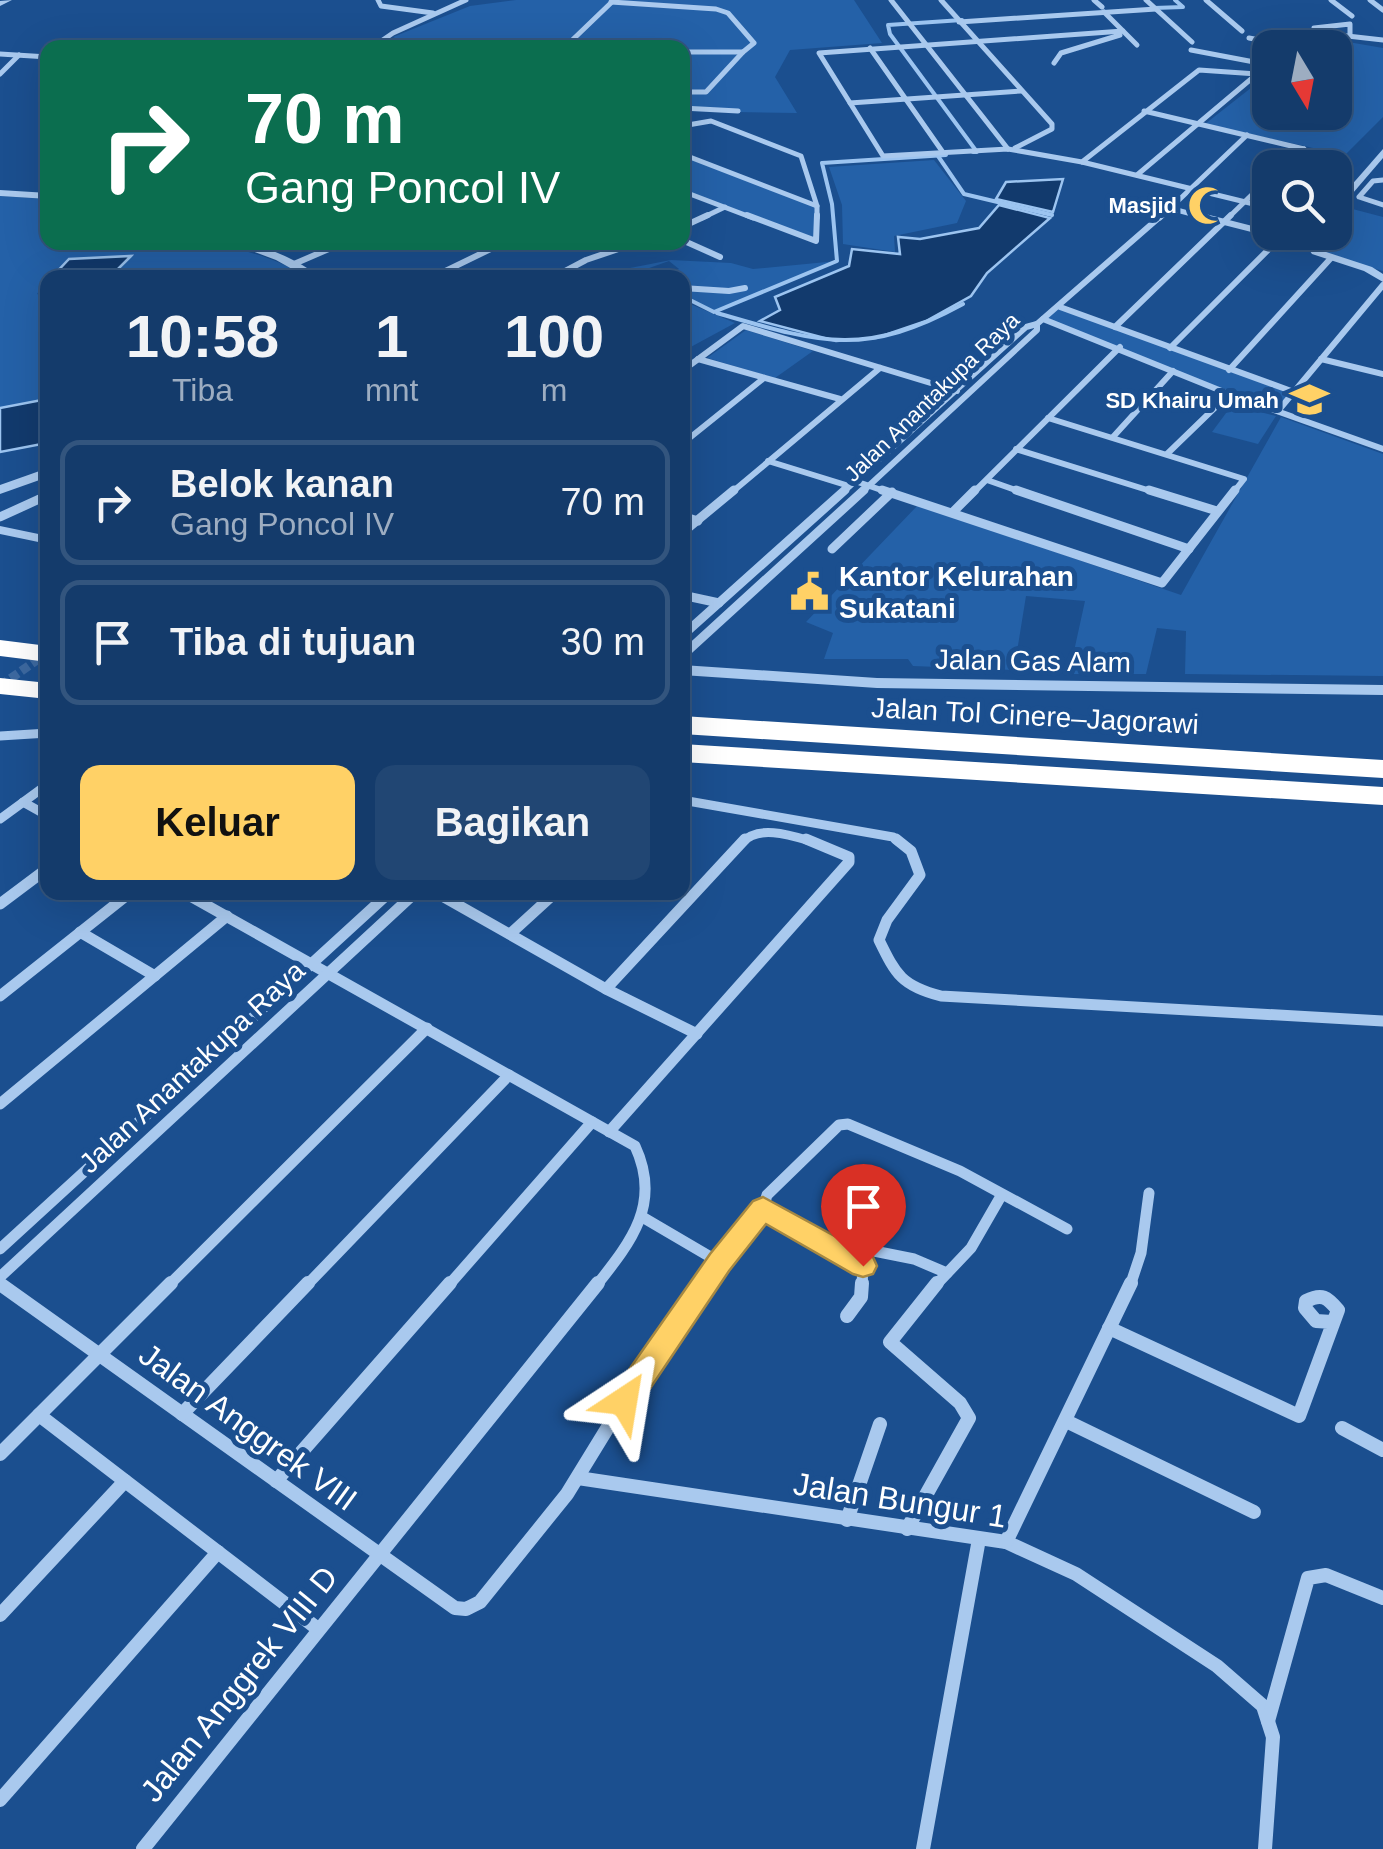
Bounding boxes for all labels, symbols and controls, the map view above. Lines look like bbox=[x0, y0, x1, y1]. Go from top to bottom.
north arrow bbox=[1252, 30, 1352, 130]
map controls bbox=[1252, 30, 1352, 250]
icon: right bbox=[80, 80, 210, 210]
text: 70 m bbox=[245, 80, 405, 158]
button: search bbox=[1252, 150, 1352, 250]
text: Gang Poncol IV bbox=[245, 162, 560, 213]
mosque icon: Masjid bbox=[1186, 184, 1228, 226]
place label: Masjid bbox=[1109, 193, 1177, 218]
text: 10:58 bbox=[126, 303, 279, 370]
text: 1 bbox=[375, 303, 408, 370]
text: 100 bbox=[504, 303, 604, 370]
street label: Jalan Anantakupa Raya bbox=[840, 307, 1025, 487]
text: Tiba bbox=[172, 372, 233, 408]
text: mnt bbox=[365, 372, 418, 408]
text: m bbox=[541, 372, 567, 408]
school or university icon: SD Khairu Umah bbox=[1288, 379, 1330, 421]
place label: SD Khairu Umah bbox=[1105, 388, 1279, 413]
text: Belok kanan bbox=[170, 463, 394, 505]
icon: right bbox=[85, 475, 140, 530]
text: 70 m bbox=[561, 481, 645, 523]
text: Gang Poncol IV bbox=[170, 506, 394, 542]
place label: Kantor Kelurahan Sukatani bbox=[839, 561, 1074, 624]
public building icon: Kantor Kelurahan Sukatani bbox=[788, 571, 830, 613]
icon: arrive bbox=[85, 615, 140, 670]
text: Tiba di tujuan bbox=[170, 621, 416, 663]
text: 30 m bbox=[561, 621, 645, 663]
street label: Jalan Gas Alam bbox=[935, 644, 1131, 678]
street label: Jalan Tol Cinere–Jagorawi bbox=[870, 692, 1200, 740]
button: Keluar bbox=[80, 765, 355, 880]
button: Bagikan bbox=[375, 765, 650, 880]
street label: Jalan Anantakupa Raya bbox=[73, 955, 311, 1179]
pin bbox=[821, 1164, 906, 1267]
icon: arrive bbox=[836, 1179, 891, 1234]
street label: Jalan Anggrek VIII bbox=[132, 1336, 364, 1518]
position arrow bbox=[572, 1349, 676, 1453]
street label: Jalan Bungur 1 bbox=[791, 1465, 1009, 1535]
street label: Jalan Anggrek VIII D bbox=[133, 1559, 345, 1809]

